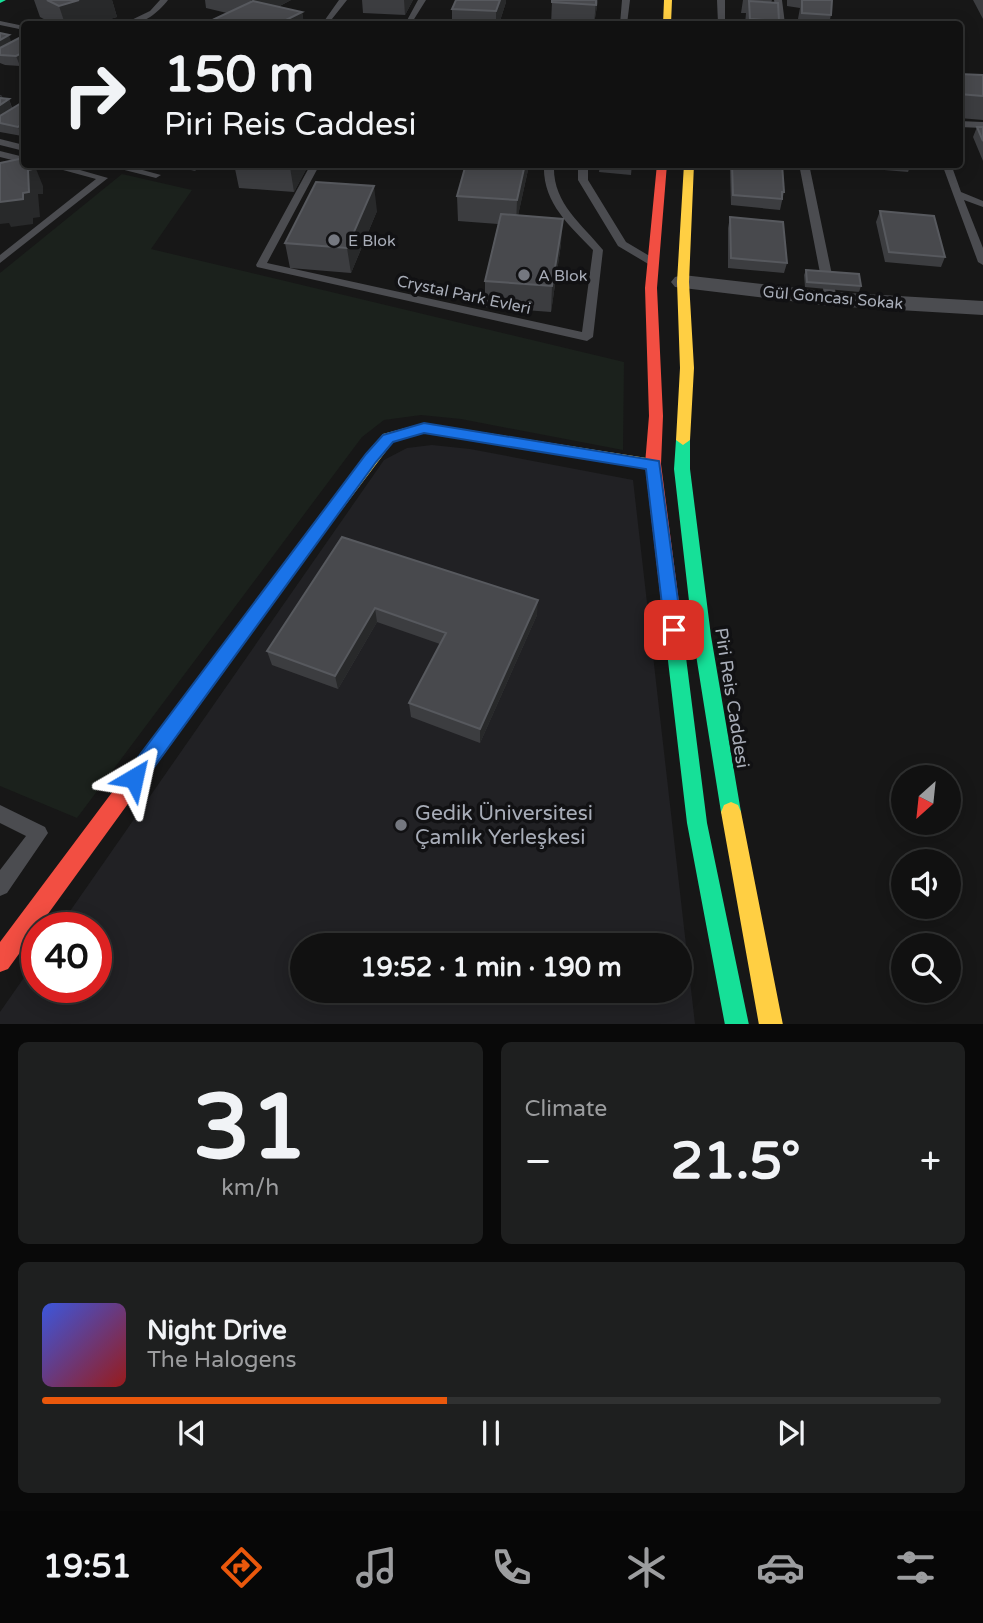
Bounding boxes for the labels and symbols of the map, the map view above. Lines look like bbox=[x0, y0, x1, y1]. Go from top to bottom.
place label: E Blok bbox=[348, 231, 396, 251]
marker: E Blok bbox=[326, 232, 342, 248]
place label: A Blok bbox=[538, 266, 588, 286]
marker: A Blok bbox=[516, 267, 532, 283]
street label: Crystal Park Evleri bbox=[395, 271, 533, 319]
street label: Gül Goncası Sokak bbox=[762, 282, 904, 314]
pin bbox=[644, 600, 704, 660]
street label: Piri Reis Caddesi bbox=[710, 626, 754, 770]
position arrow bbox=[97, 741, 171, 815]
north arrow bbox=[891, 765, 961, 835]
place label: Gedik Üniversitesi Çamlık Yerleşkesi bbox=[415, 801, 593, 850]
marker: Gedik Üniversitesi Çamlık Yerleşkesi bbox=[393, 817, 409, 833]
speed limit sign: 40 bbox=[21, 912, 112, 1003]

